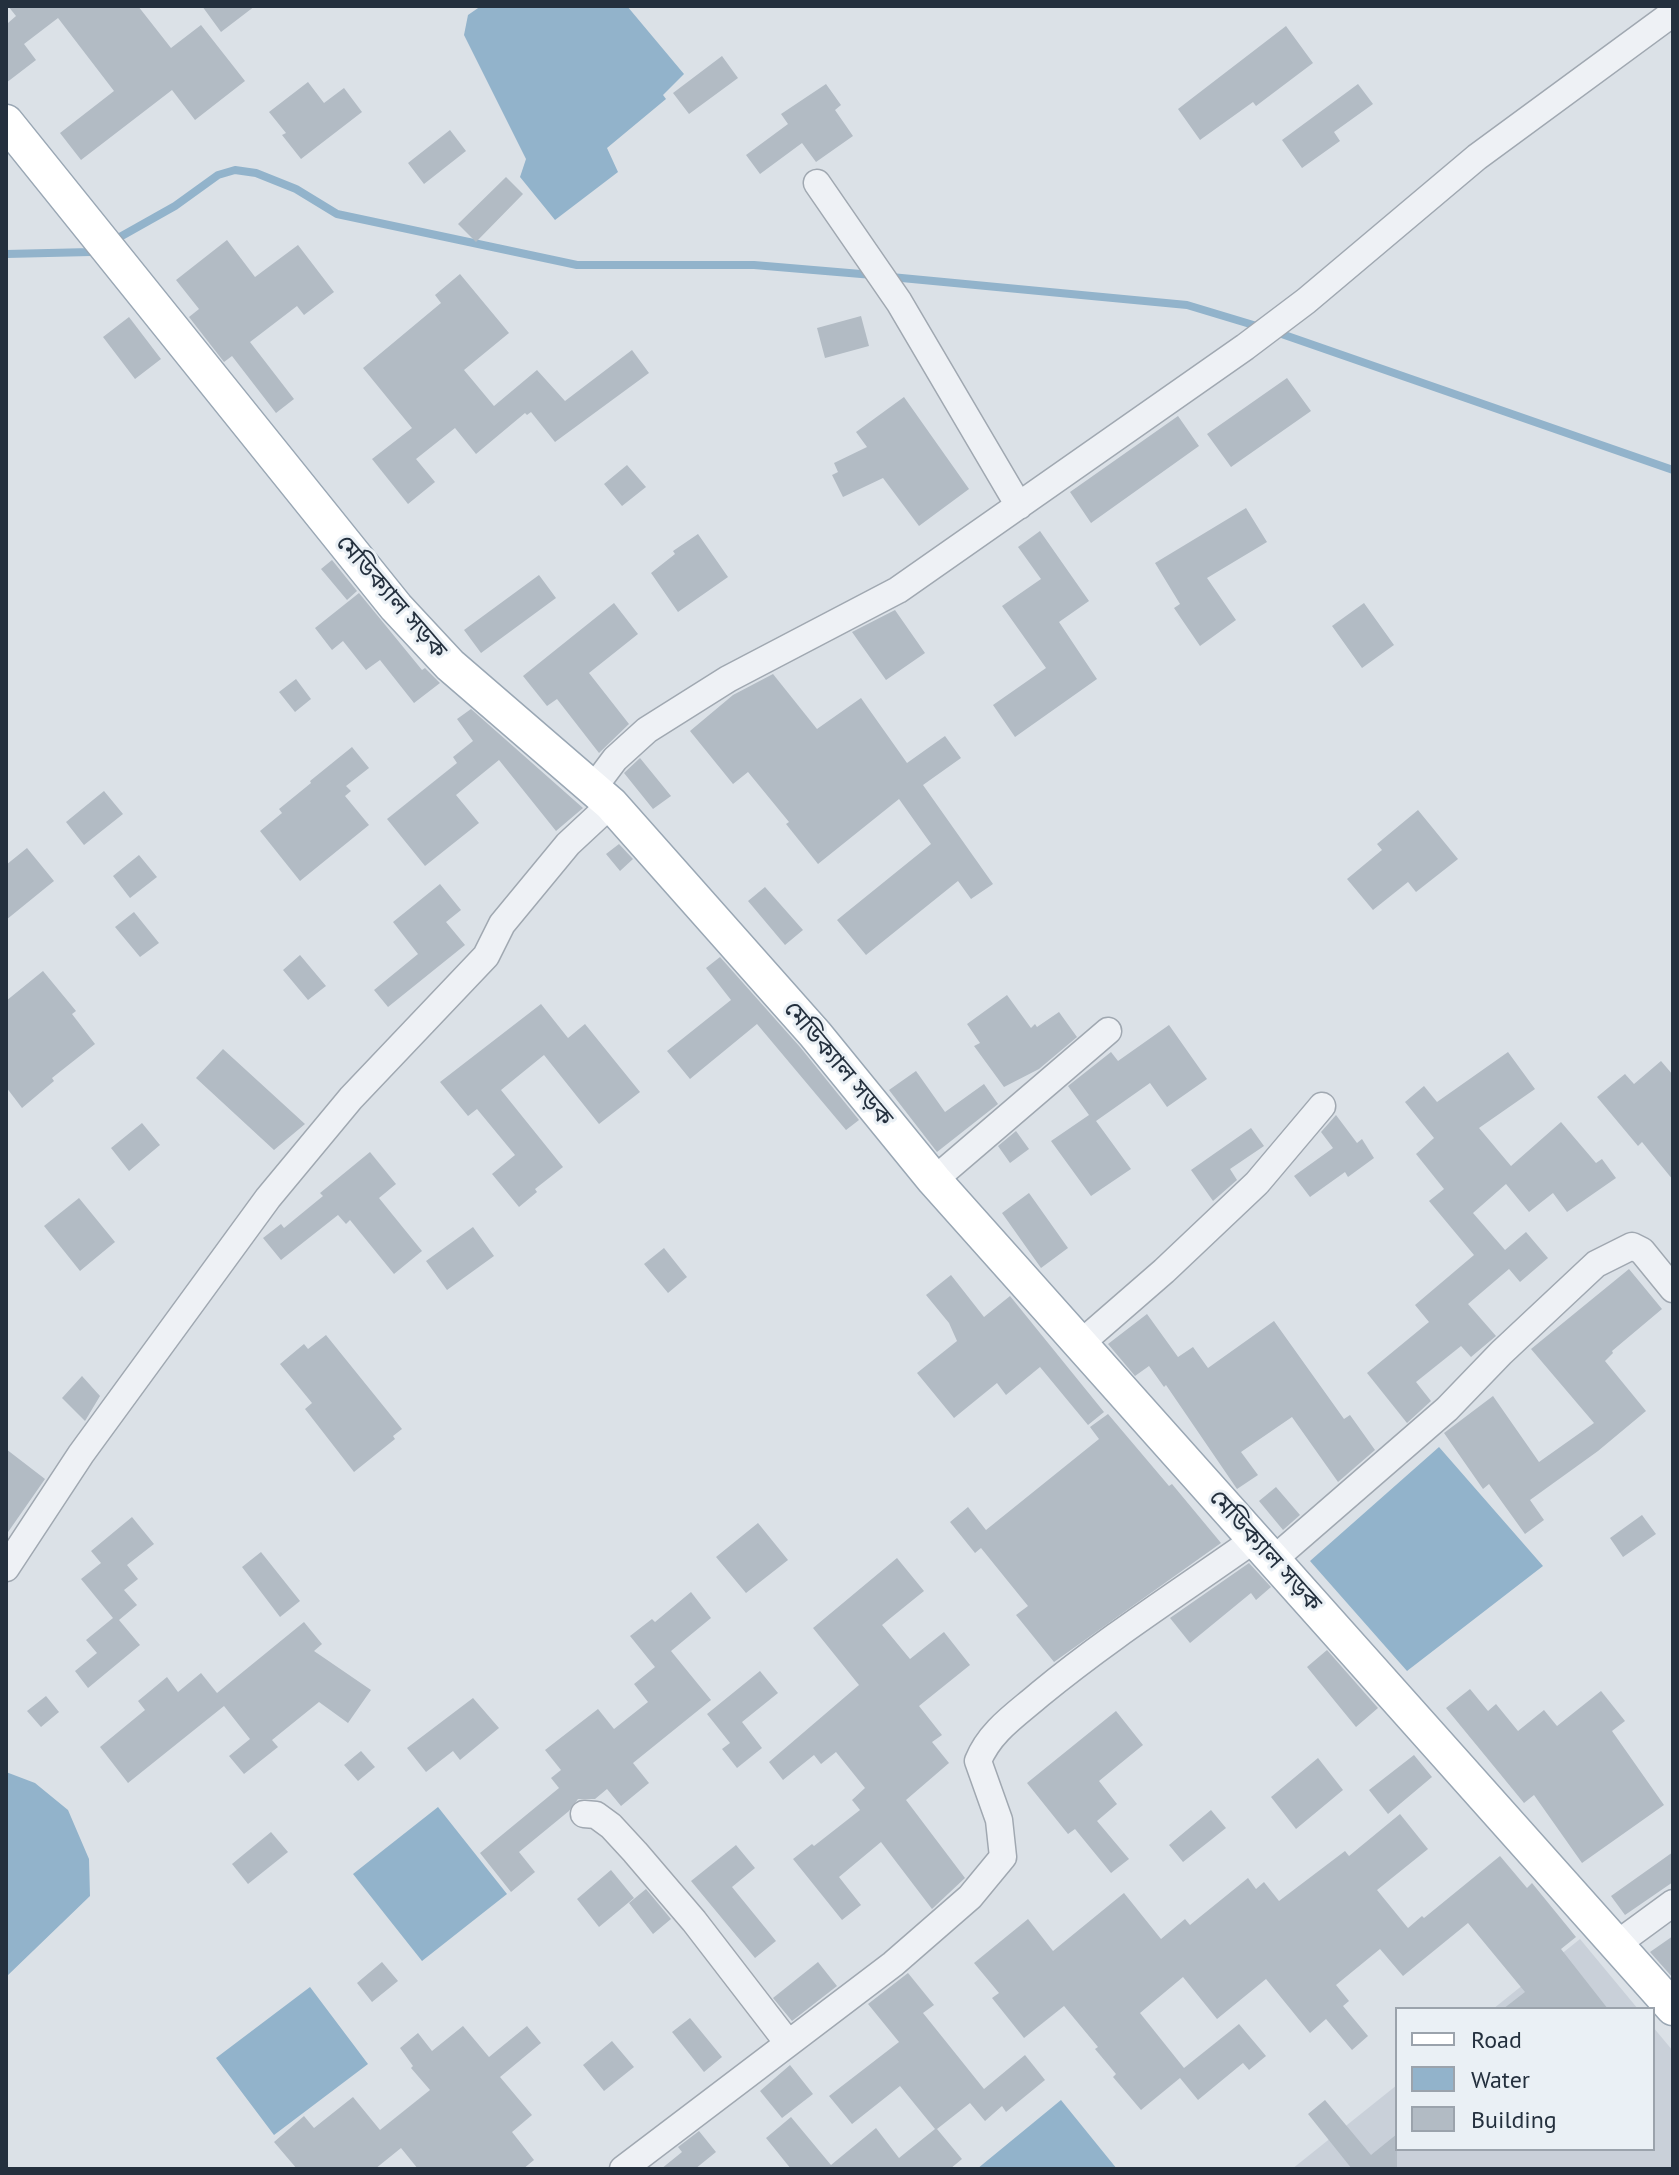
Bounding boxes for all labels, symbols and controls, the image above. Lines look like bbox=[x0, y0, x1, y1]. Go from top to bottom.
street label: মেডিক্যাল সড়ক bbox=[329, 529, 453, 665]
street label: মেডিক্যাল সড়ক bbox=[777, 996, 899, 1132]
street label: মেডিক্যাল সড়ক bbox=[1203, 1484, 1327, 1618]
legend bbox=[1395, 2007, 1655, 2151]
text: Road bbox=[1471, 2024, 1522, 2055]
text: Water bbox=[1471, 2064, 1530, 2095]
text: Building bbox=[1471, 2104, 1557, 2135]

